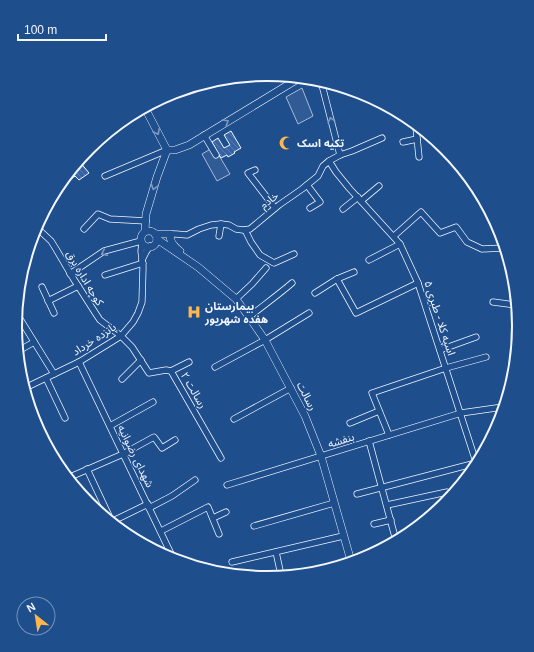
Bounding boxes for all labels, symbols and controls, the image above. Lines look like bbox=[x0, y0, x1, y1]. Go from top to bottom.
scale bar bbox=[18, 16, 106, 42]
text: 100 m bbox=[24, 23, 57, 37]
one-way arrow bbox=[327, 117, 336, 124]
one-way arrow bbox=[222, 120, 229, 127]
one-way arrow bbox=[153, 128, 160, 135]
mosque icon: تکیه اسک bbox=[278, 135, 294, 151]
place label: تکیه اسک bbox=[297, 137, 344, 150]
one-way arrow bbox=[150, 183, 159, 190]
street label: خادم bbox=[257, 189, 282, 213]
street label: کوچه اداره برق bbox=[62, 248, 106, 309]
one-way arrow bbox=[101, 248, 108, 256]
street label: اسپه کلا - طبری ۵ bbox=[420, 279, 458, 358]
place label: بیمارستان هفده شهریور bbox=[204, 300, 268, 326]
hospital icon: بیمارستان هفده شهریور bbox=[186, 304, 202, 320]
street label: پانزده خرداد bbox=[70, 320, 119, 359]
street label: رسالت ۲ bbox=[178, 370, 209, 411]
street label: رسالت bbox=[294, 380, 319, 413]
street label: شهدای رضوانیه bbox=[115, 423, 156, 490]
street label: بنفشه bbox=[326, 430, 356, 451]
north arrow bbox=[16, 596, 56, 636]
text: N bbox=[25, 600, 37, 615]

